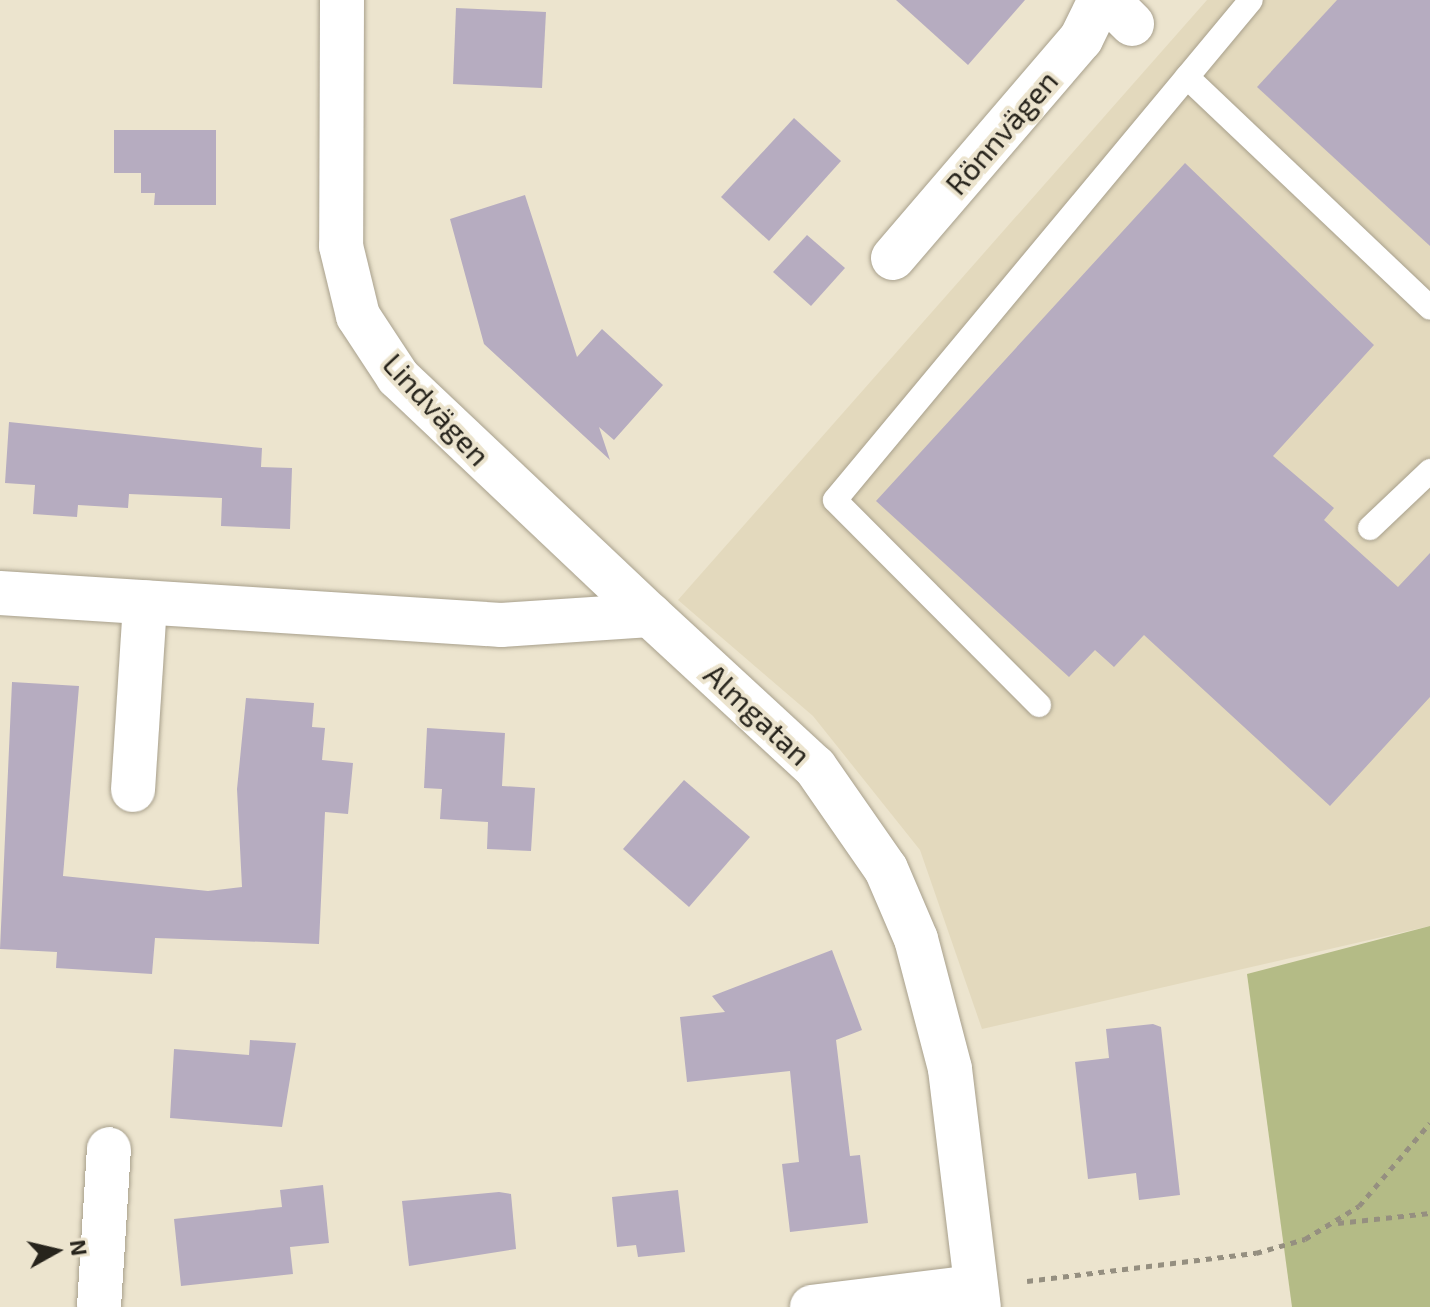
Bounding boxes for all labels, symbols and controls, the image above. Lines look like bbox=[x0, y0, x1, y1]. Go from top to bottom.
street label: Rönnvägen bbox=[937, 63, 1065, 201]
street label: Lindvägen bbox=[376, 346, 498, 472]
street label: Almgatan bbox=[697, 656, 819, 772]
north arrow bbox=[16, 1211, 96, 1291]
text: N bbox=[66, 1238, 94, 1257]

